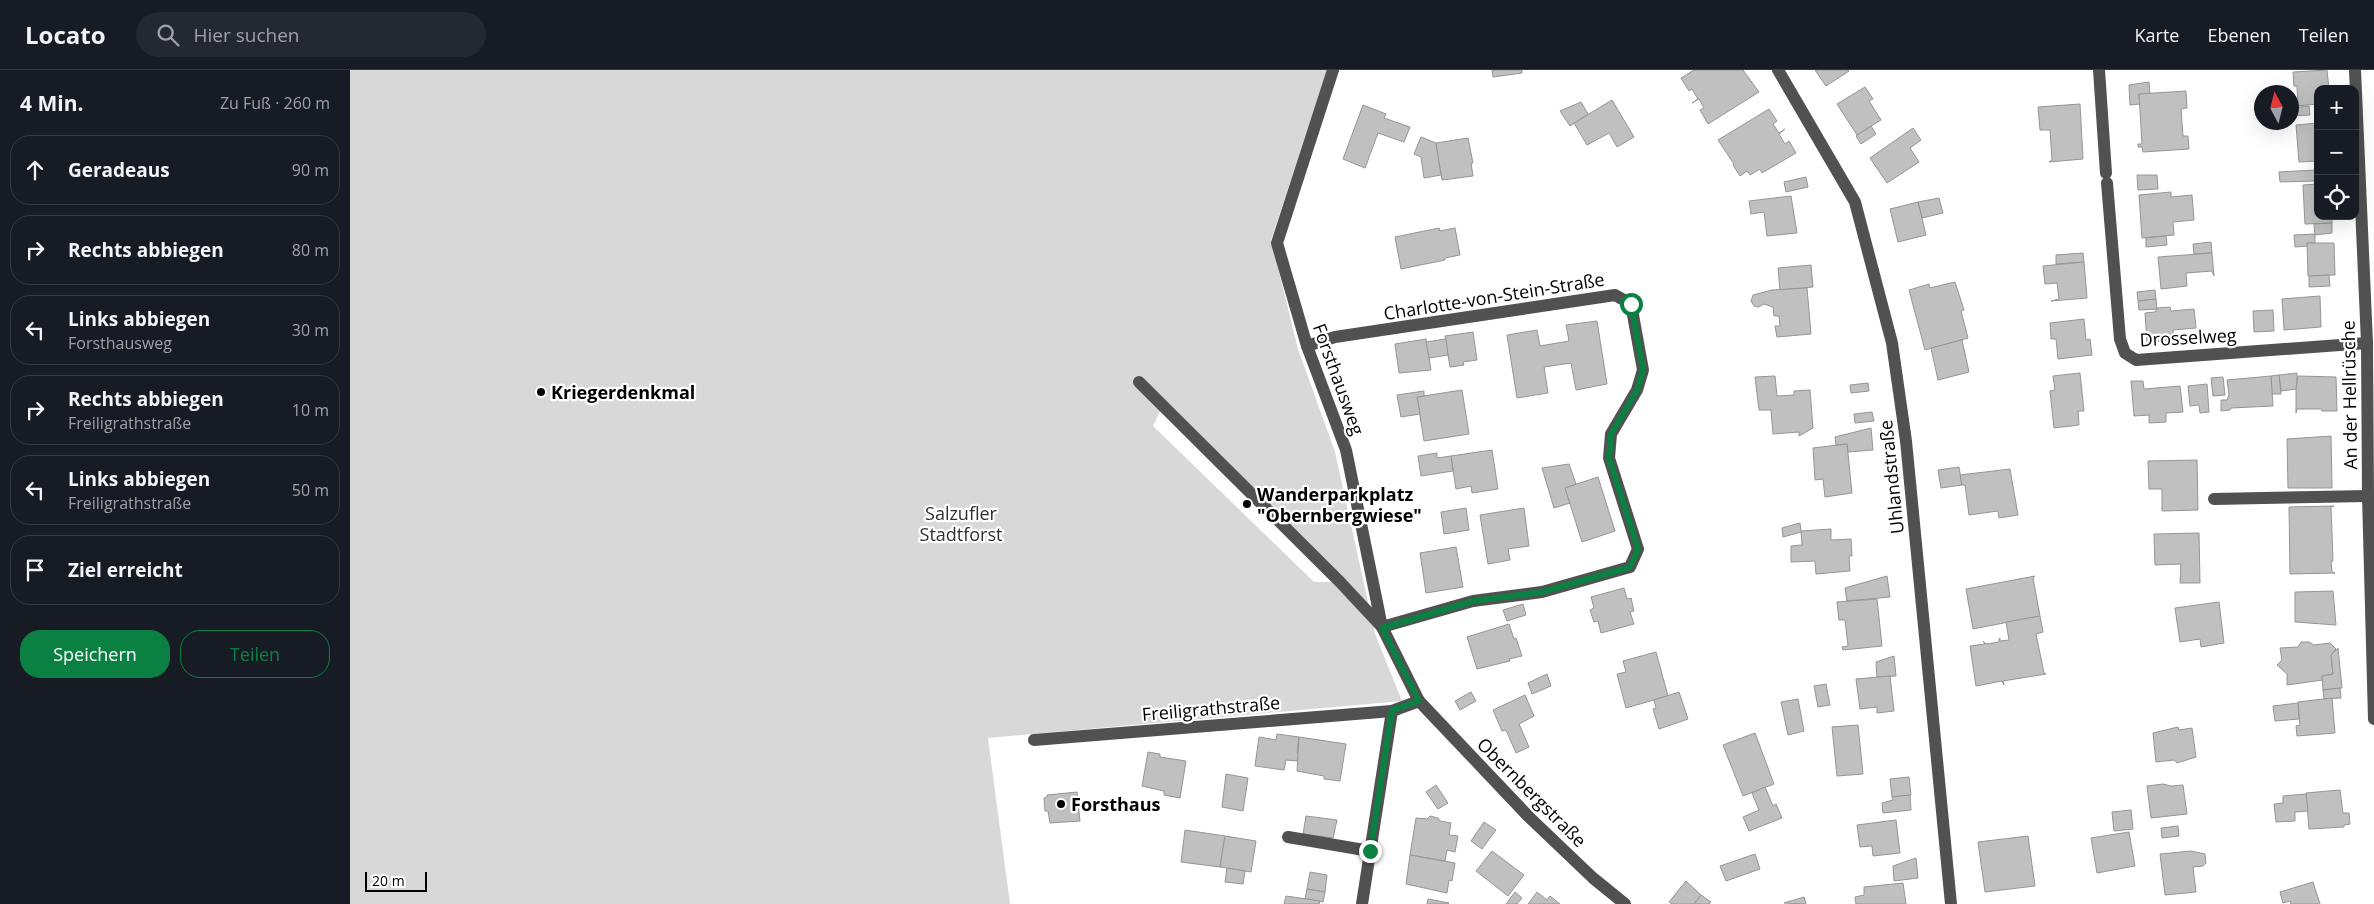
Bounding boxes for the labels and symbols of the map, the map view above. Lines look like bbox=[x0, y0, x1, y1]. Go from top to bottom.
north arrow bbox=[2254, 85, 2299, 130]
street label: Charlotte-von-Stein-Straße bbox=[1382, 267, 1606, 325]
route start bbox=[1620, 293, 1643, 316]
street label: Forsthausweg bbox=[1308, 320, 1370, 438]
street label: An der Hellrüsche bbox=[2336, 320, 2362, 470]
street label: Drosselweg bbox=[2139, 322, 2237, 352]
place label: Kriegerdenkmal bbox=[551, 380, 695, 404]
marker: Kriegerdenkmal bbox=[535, 386, 547, 398]
street label: Uhlandstraße bbox=[1873, 419, 1909, 535]
place label: Wanderparkplatz "Obernbergwiese" bbox=[1257, 482, 1422, 527]
marker: Wanderparkplatz "Obernbergwiese" bbox=[1241, 498, 1253, 510]
park label: Salzufler Stadtforst bbox=[920, 501, 1002, 546]
street label: Freiligrathstraße bbox=[1141, 690, 1281, 726]
street label: Obernbergstraße bbox=[1472, 732, 1592, 852]
place label: Forsthaus bbox=[1071, 792, 1160, 816]
marker: Forsthaus bbox=[1055, 798, 1067, 810]
route end bbox=[1359, 840, 1382, 863]
scale bar bbox=[365, 869, 428, 892]

